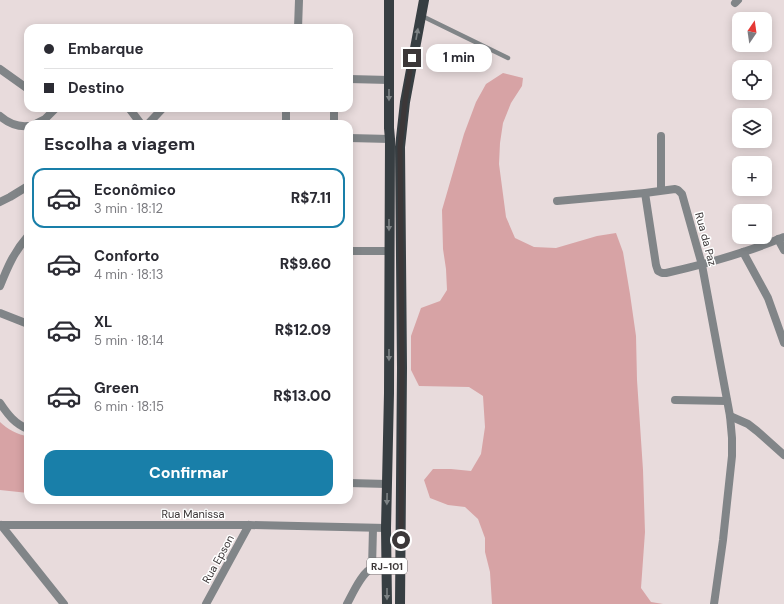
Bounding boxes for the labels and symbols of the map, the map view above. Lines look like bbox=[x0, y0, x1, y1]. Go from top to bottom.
north arrow bbox=[732, 12, 772, 52]
one-way arrow bbox=[414, 28, 420, 40]
callout: 1 min bbox=[426, 44, 492, 72]
route end bbox=[403, 49, 421, 67]
one-way arrow bbox=[386, 89, 392, 102]
street label: Rua da Paz bbox=[692, 211, 720, 267]
one-way arrow bbox=[386, 219, 392, 232]
one-way arrow bbox=[386, 349, 392, 362]
one-way arrow bbox=[384, 493, 390, 506]
street label: Rua Manissa bbox=[162, 507, 224, 521]
route start bbox=[392, 531, 410, 549]
street label: Rua Epson bbox=[199, 532, 237, 586]
road number: RJ-101 bbox=[367, 558, 407, 574]
one-way arrow bbox=[384, 588, 390, 601]

